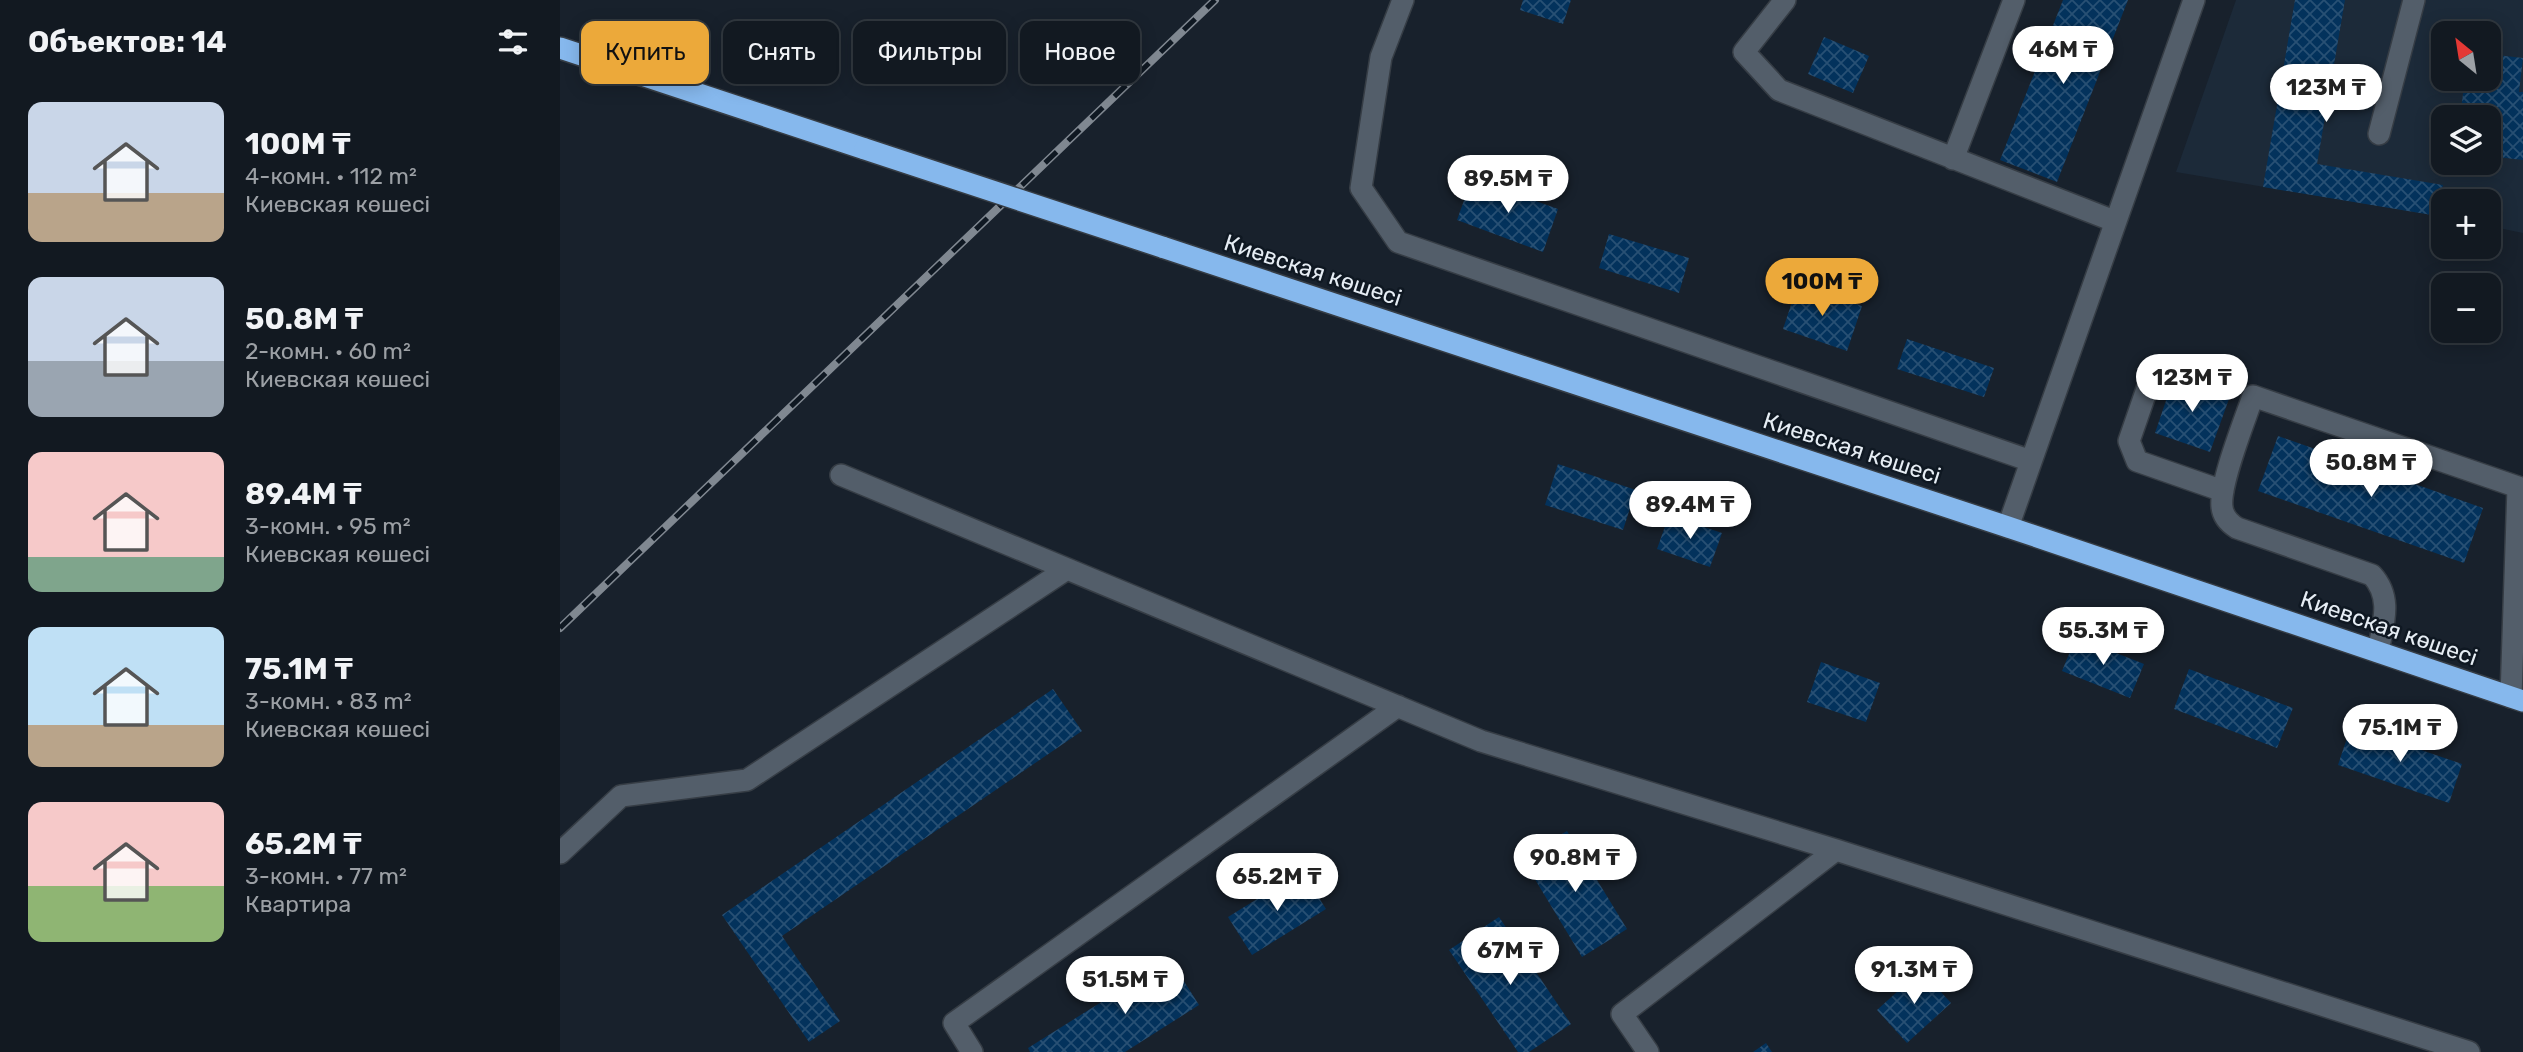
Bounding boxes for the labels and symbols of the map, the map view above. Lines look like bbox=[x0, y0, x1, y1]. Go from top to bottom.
north arrow bbox=[2431, 21, 2501, 91]
pin: 46M ₸ bbox=[2014, 27, 2112, 86]
pin: 123M ₸ bbox=[2269, 64, 2383, 124]
pin: 89.5M ₸ bbox=[1443, 156, 1573, 215]
street label: Киевская көшесі bbox=[1221, 228, 1405, 312]
pin: 100M ₸ bbox=[1765, 258, 1879, 318]
pin: 123M ₸ bbox=[2135, 354, 2249, 414]
street label: Киевская көшесі bbox=[1760, 406, 1944, 490]
pin: 50.8M ₸ bbox=[2306, 440, 2436, 499]
pin: 89.4M ₸ bbox=[1625, 482, 1755, 541]
street label: Киевская көшесі bbox=[2297, 585, 2481, 671]
pin: 55.3M ₸ bbox=[2038, 608, 2168, 667]
pin: 75.1M ₸ bbox=[2335, 704, 2465, 764]
pin: 90.8M ₸ bbox=[1510, 834, 1640, 894]
pin: 65.2M ₸ bbox=[1212, 853, 1342, 913]
pin: 67M ₸ bbox=[1461, 928, 1559, 987]
pin: 91.3M ₸ bbox=[1849, 946, 1979, 1006]
pin: 51.5M ₸ bbox=[1060, 956, 1190, 1016]

